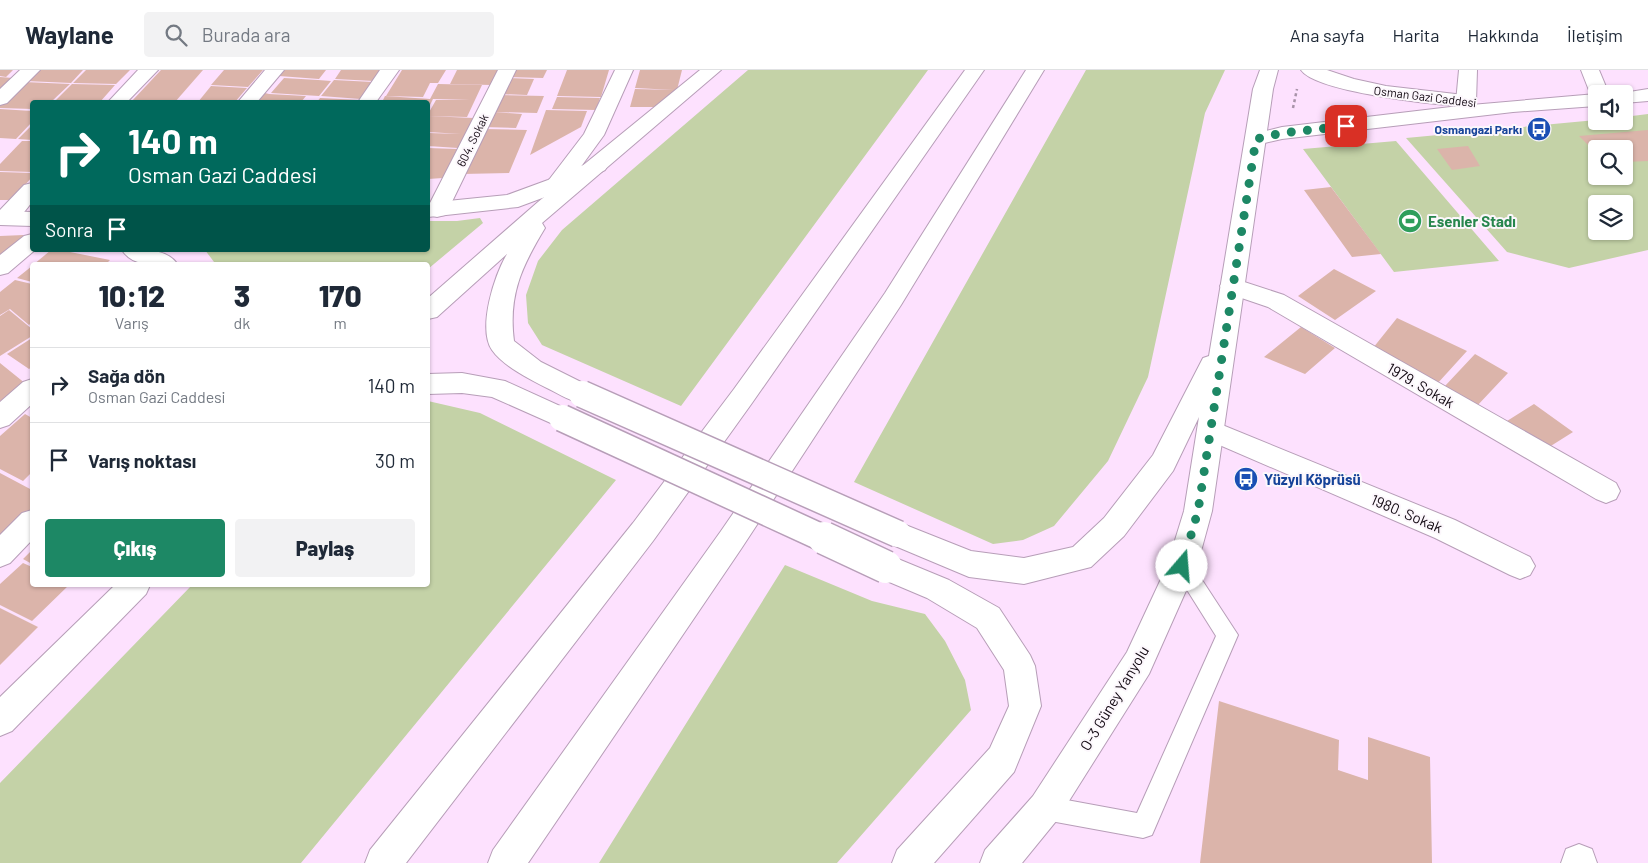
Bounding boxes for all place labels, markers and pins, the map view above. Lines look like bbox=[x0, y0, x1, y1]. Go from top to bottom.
pin bbox=[1325, 105, 1367, 147]
bus stop icon: Osmangazi Parkı bbox=[1526, 116, 1552, 142]
place label: Osmangazi Parkı bbox=[1435, 122, 1522, 136]
sports icon: Esenler Stadı bbox=[1397, 208, 1423, 234]
place label: Esenler Stadı bbox=[1428, 212, 1516, 230]
bus stop icon: Yüzyıl Köprüsü bbox=[1233, 466, 1259, 492]
place label: Yüzyıl Köprüsü bbox=[1264, 470, 1361, 488]

